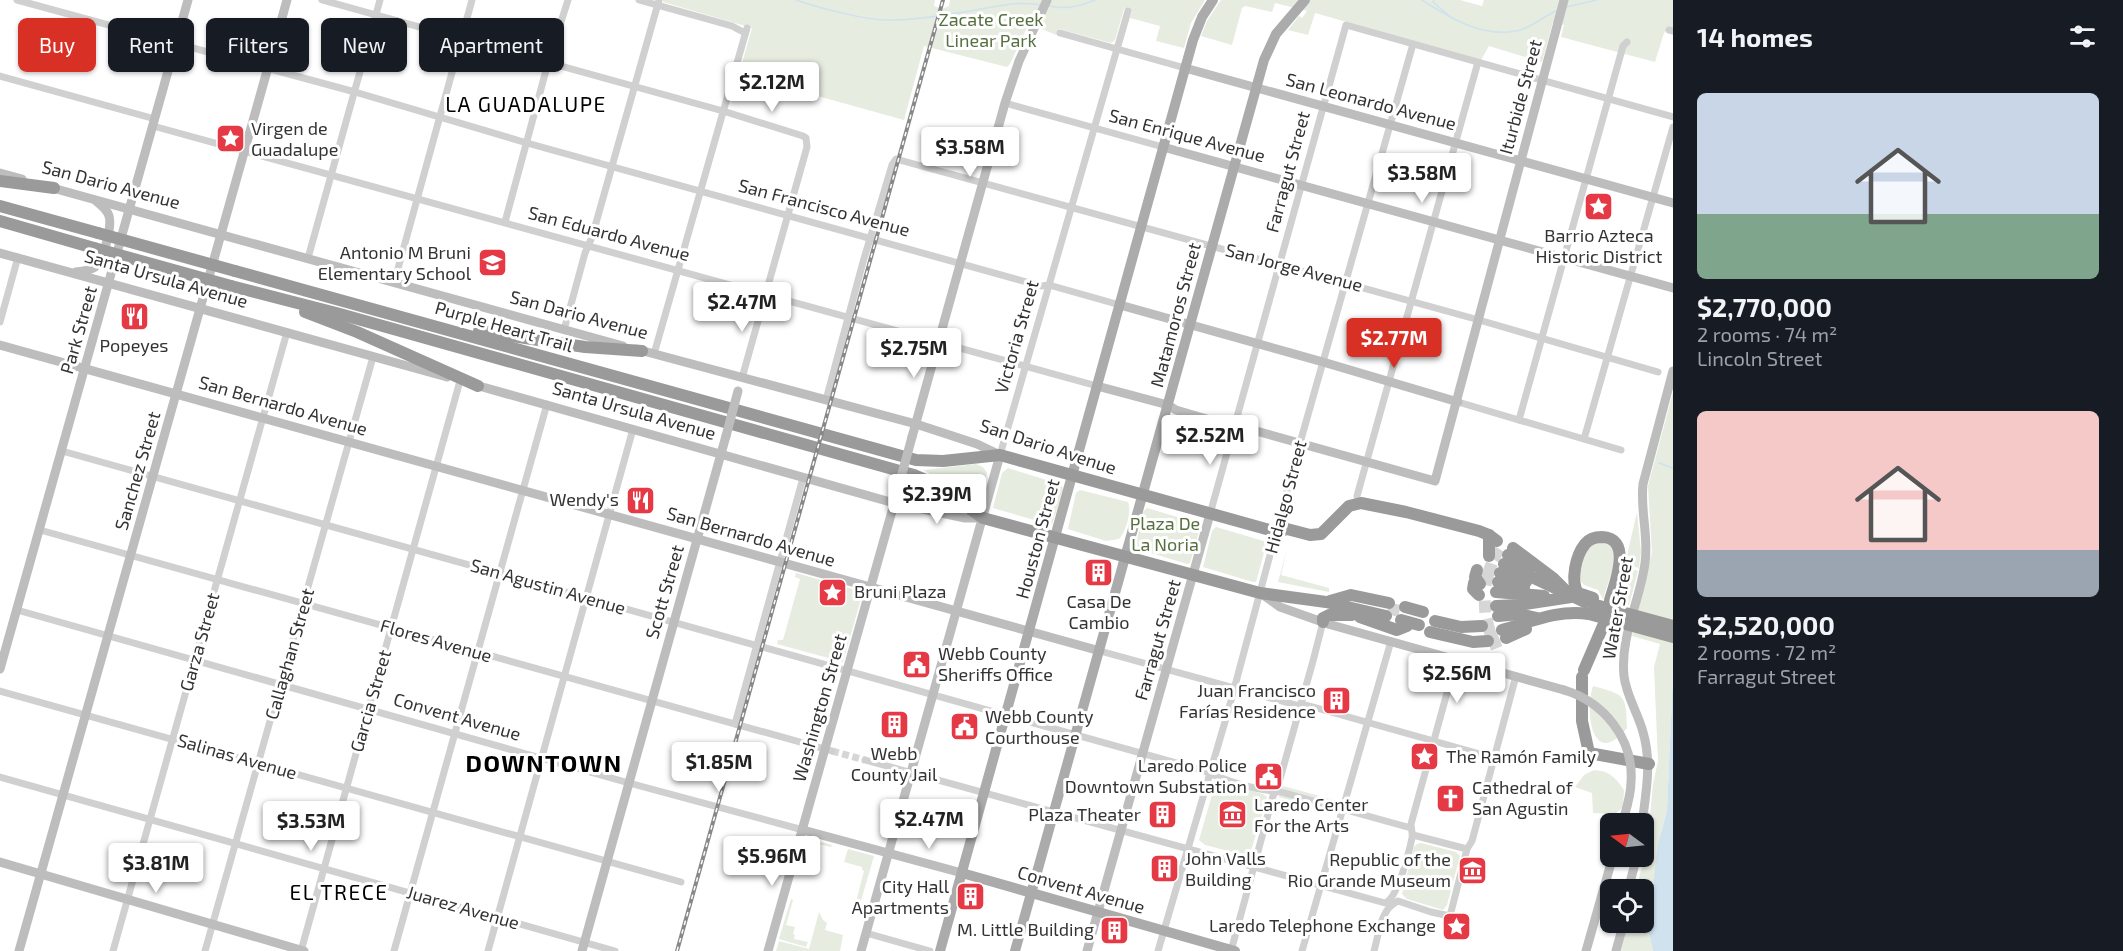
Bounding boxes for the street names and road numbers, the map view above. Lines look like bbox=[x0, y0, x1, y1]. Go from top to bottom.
street label: Iturbide Street bbox=[1494, 37, 1546, 156]
street label: San Leonardo Avenue bbox=[1284, 68, 1459, 134]
street label: San Enrique Avenue bbox=[1107, 104, 1268, 166]
street label: Farragut Street bbox=[1260, 109, 1314, 235]
street label: San Dario Avenue bbox=[40, 155, 183, 213]
street label: San Francisco Avenue bbox=[736, 174, 912, 241]
street label: San Eduardo Avenue bbox=[526, 201, 693, 265]
street label: San Jorge Avenue bbox=[1223, 238, 1365, 296]
street label: Matamoros Street bbox=[1145, 240, 1205, 389]
street label: Santa Ursula Avenue bbox=[82, 244, 251, 312]
street label: Victoria Street bbox=[989, 277, 1043, 396]
street label: Park Street bbox=[55, 283, 101, 376]
street label: San Dario Avenue bbox=[508, 285, 651, 343]
street label: Purple Heart Trail bbox=[433, 296, 576, 356]
street label: San Bernardo Avenue bbox=[196, 370, 370, 440]
street label: Santa Ursula Avenue bbox=[550, 376, 719, 444]
street label: Sanchez Street bbox=[110, 409, 165, 533]
street label: San Dario Avenue bbox=[977, 414, 1119, 478]
street label: Hidalgo Street bbox=[1259, 438, 1311, 556]
street label: Houston Street bbox=[1010, 476, 1064, 601]
street label: San Bernardo Avenue bbox=[664, 501, 838, 571]
street label: Scott Street bbox=[640, 542, 688, 641]
street label: San Agustin Avenue bbox=[468, 553, 628, 619]
street label: Water Street bbox=[1597, 555, 1637, 661]
street label: Farragut Street bbox=[1129, 577, 1185, 703]
street label: Callaghan Street bbox=[260, 585, 318, 722]
street label: Garza Street bbox=[174, 590, 224, 694]
street label: Flores Avenue bbox=[378, 614, 495, 666]
street label: Washington Street bbox=[787, 631, 851, 784]
street label: Garcia Street bbox=[345, 647, 395, 754]
street label: Convent Avenue bbox=[391, 687, 523, 745]
street label: Salinas Avenue bbox=[175, 728, 300, 784]
street label: Convent Avenue bbox=[1015, 860, 1147, 918]
street label: Juarez Avenue bbox=[404, 880, 522, 934]

